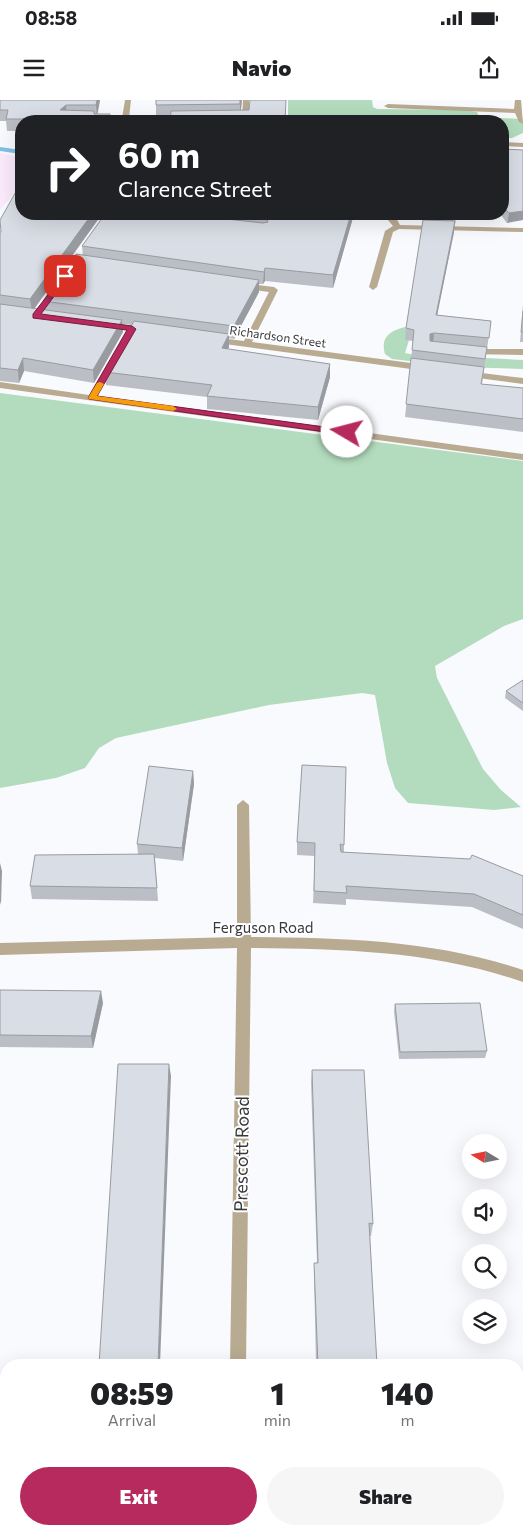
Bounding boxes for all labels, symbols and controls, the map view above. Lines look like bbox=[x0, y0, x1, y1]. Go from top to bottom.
text: 08:58 bbox=[25, 6, 77, 29]
icon: menu bbox=[20, 54, 48, 82]
text: Navio bbox=[232, 54, 291, 81]
icon: share bbox=[475, 54, 503, 82]
text: 60 m bbox=[118, 132, 200, 175]
icon: right bbox=[35, 135, 100, 200]
text: Clarence Street bbox=[118, 175, 272, 202]
pin bbox=[44, 255, 86, 297]
icon: arrive bbox=[51, 262, 79, 290]
street label: Richardson Street bbox=[229, 322, 327, 350]
position arrow bbox=[320, 405, 372, 457]
street label: Ferguson Road bbox=[213, 918, 313, 936]
street label: Prescott Road bbox=[229, 1096, 253, 1212]
north arrow bbox=[462, 1134, 508, 1179]
map controls bbox=[462, 1134, 507, 1344]
button: sound bbox=[462, 1189, 507, 1234]
button: search bbox=[462, 1244, 507, 1289]
button: layers bbox=[462, 1299, 507, 1344]
text: 08:59 bbox=[90, 1374, 174, 1411]
text: 1 bbox=[270, 1374, 284, 1411]
text: 140 bbox=[381, 1374, 434, 1411]
text: Arrival bbox=[108, 1410, 156, 1429]
text: min bbox=[264, 1410, 291, 1429]
text: m bbox=[401, 1410, 414, 1429]
button: Exit bbox=[20, 1467, 257, 1525]
button: Share bbox=[267, 1467, 504, 1525]

